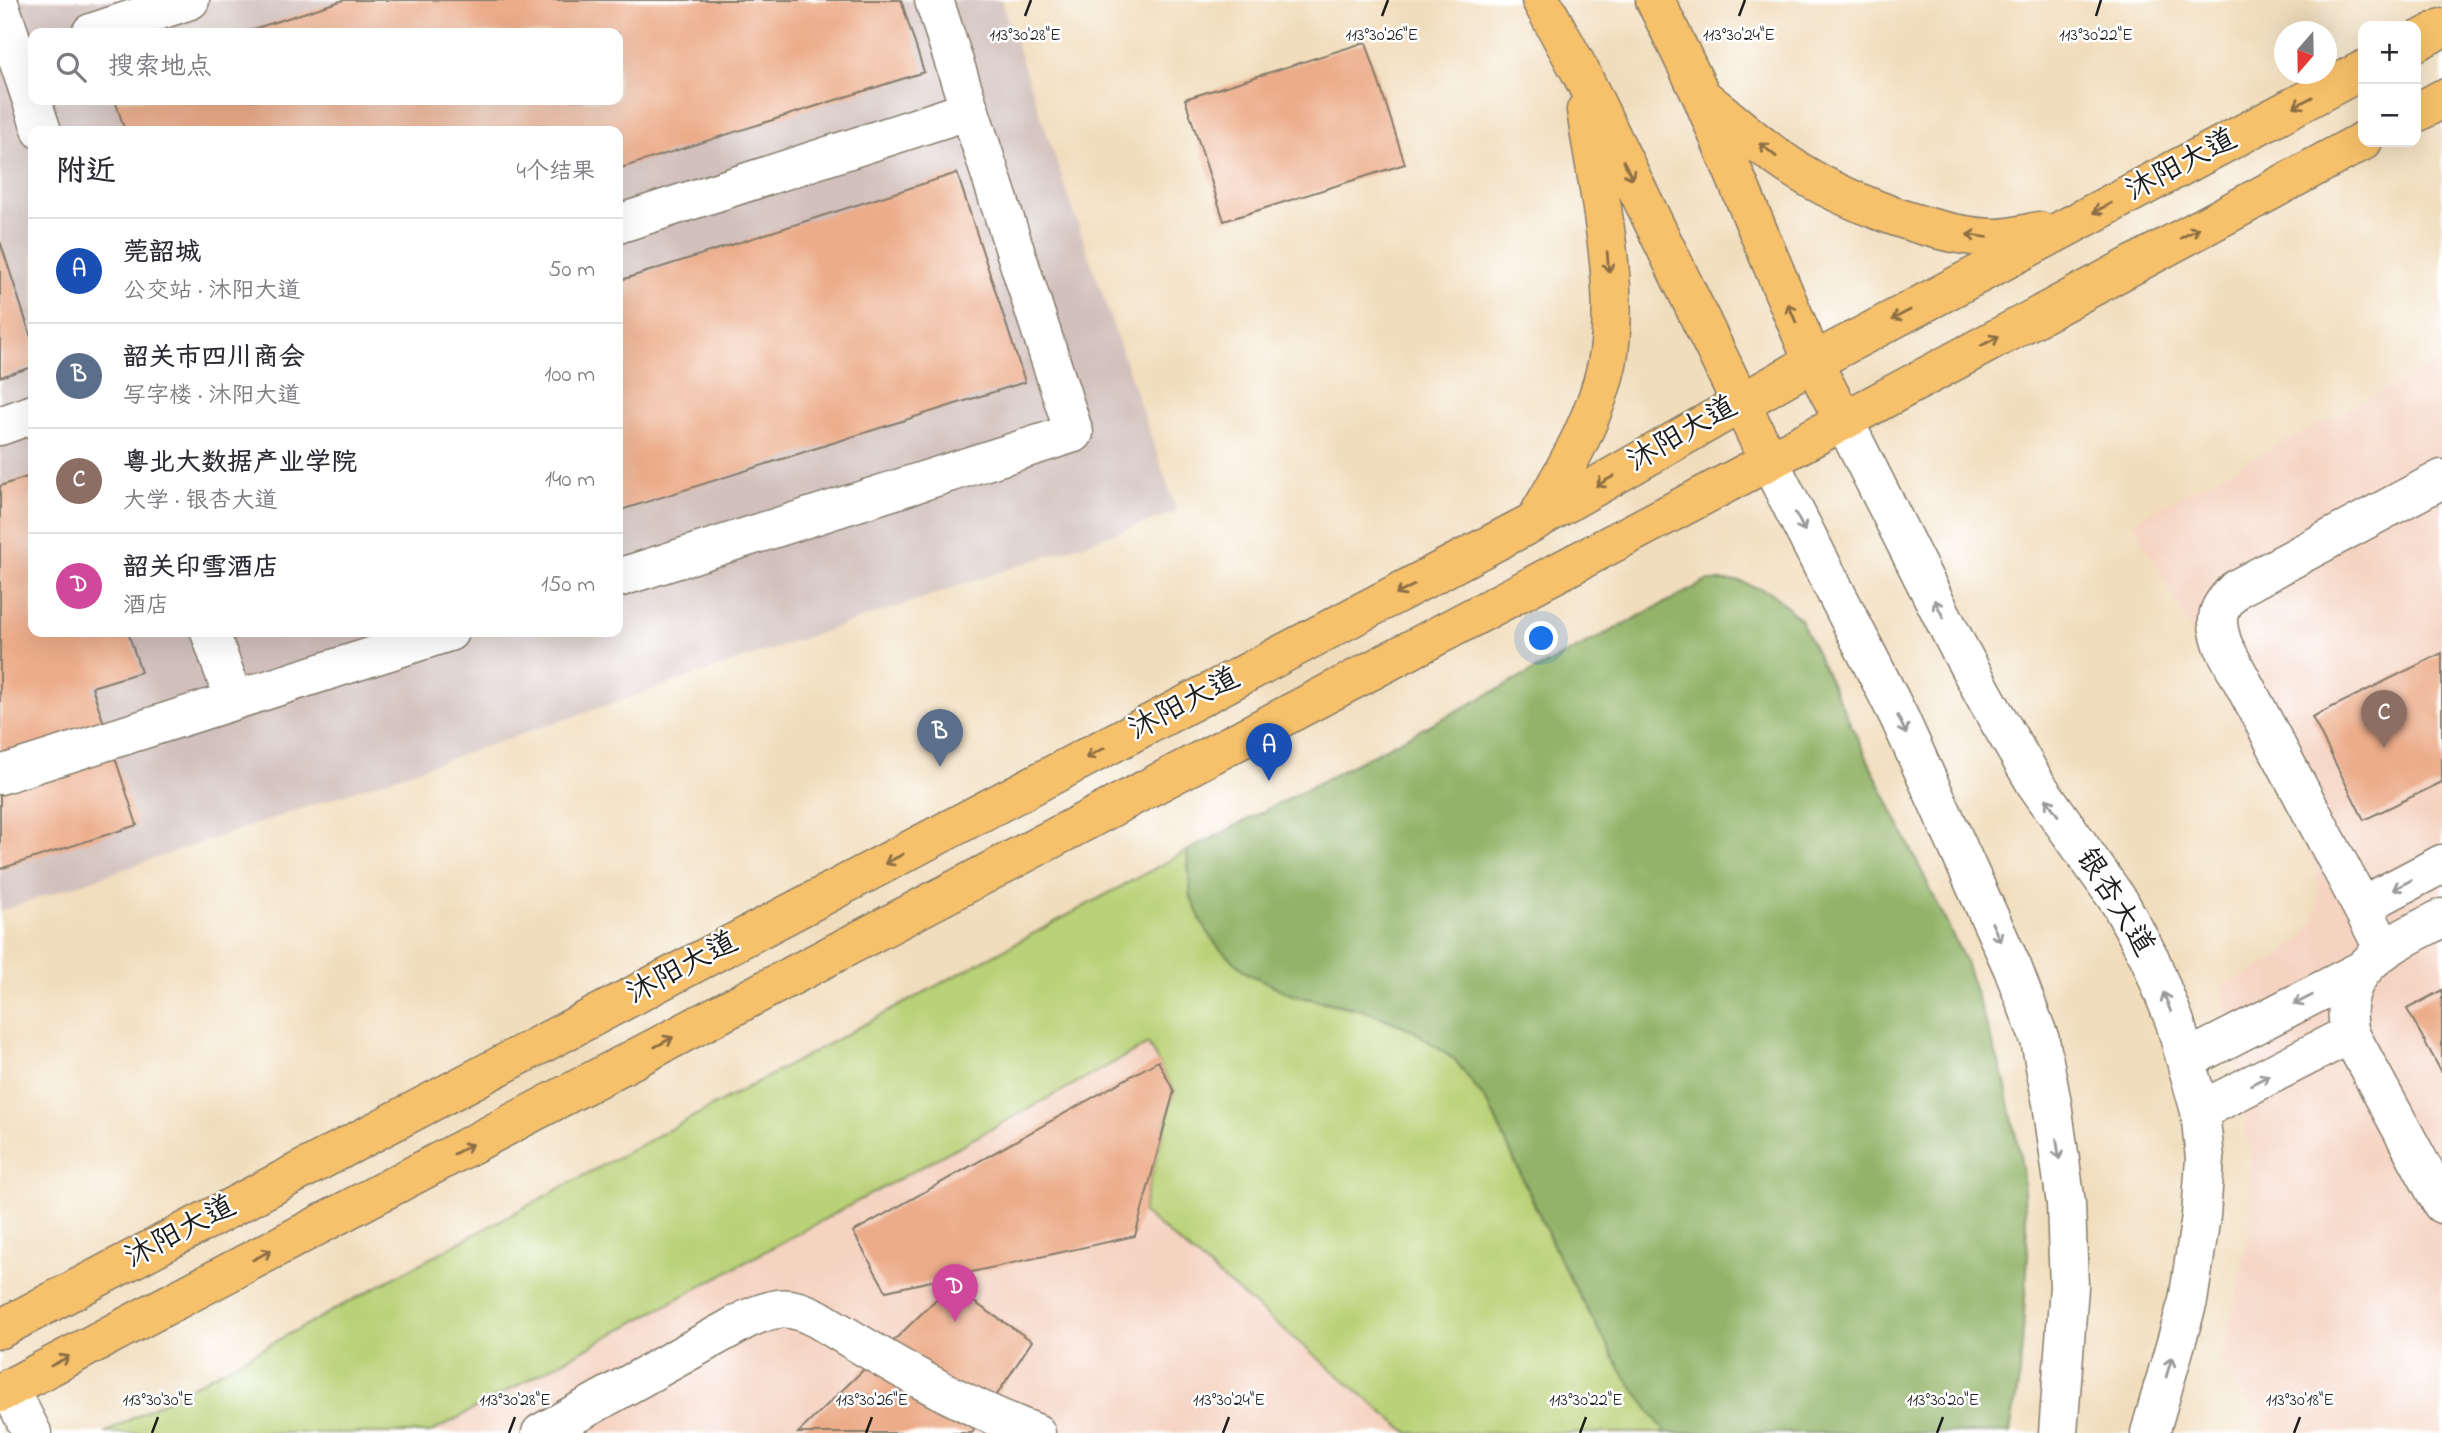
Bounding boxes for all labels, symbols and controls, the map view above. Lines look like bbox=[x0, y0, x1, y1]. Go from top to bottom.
north arrow bbox=[2274, 21, 2337, 84]
map controls bbox=[2358, 21, 2421, 147]
button: + bbox=[2358, 21, 2421, 84]
text: 113°30'28"E bbox=[989, 23, 1061, 49]
text: 113°30'26"E bbox=[1346, 23, 1418, 49]
text: 113°30'24"E bbox=[1703, 23, 1775, 49]
text: 113°30'22"E bbox=[2059, 23, 2133, 49]
search box bbox=[28, 28, 623, 105]
icon: search bbox=[52, 48, 90, 86]
text: 搜索地点 bbox=[108, 49, 212, 87]
button: − bbox=[2358, 84, 2421, 147]
one-way arrow bbox=[2293, 95, 2314, 109]
street label: 沐阳大道 bbox=[2119, 118, 2245, 214]
one-way arrow bbox=[1760, 143, 1778, 158]
text: 附近 bbox=[56, 151, 116, 195]
text: 4个结果 bbox=[517, 156, 595, 189]
one-way arrow bbox=[1621, 159, 1635, 180]
one-way arrow bbox=[2092, 202, 2113, 215]
one-way arrow bbox=[2179, 226, 2200, 240]
one-way arrow bbox=[1966, 229, 1989, 242]
text: 莞韶城 bbox=[123, 235, 201, 273]
one-way arrow bbox=[1601, 250, 1614, 273]
text: A bbox=[72, 254, 86, 287]
text: 50 m bbox=[548, 254, 595, 287]
text: 公交站 · 沐阳大道 bbox=[123, 275, 300, 308]
one-way arrow bbox=[1785, 303, 1798, 325]
one-way arrow bbox=[1891, 308, 1912, 322]
one-way arrow bbox=[1979, 333, 1999, 347]
text: 韶关市四川商会 bbox=[123, 340, 305, 378]
text: B bbox=[71, 359, 87, 392]
text: 100 m bbox=[544, 359, 595, 392]
text: 写字楼 · 沐阳大道 bbox=[123, 380, 300, 413]
street label: 沐阳大道 bbox=[1620, 386, 1746, 484]
text: 粤北大数据产业学院 bbox=[123, 445, 357, 483]
text: C bbox=[73, 464, 85, 497]
text: 140 m bbox=[545, 464, 595, 497]
one-way arrow bbox=[1595, 474, 1615, 488]
text: 大学 · 银杏大道 bbox=[123, 485, 277, 518]
one-way arrow bbox=[1793, 511, 1807, 532]
text: 韶关印雪酒店 bbox=[123, 550, 279, 588]
text: D bbox=[71, 569, 87, 602]
text: 150 m bbox=[541, 569, 595, 602]
one-way arrow bbox=[1395, 583, 1416, 597]
text: 酒店 bbox=[123, 590, 169, 623]
one-way arrow bbox=[1931, 599, 1945, 620]
your location bbox=[1524, 621, 1558, 655]
street label: 沐阳大道 bbox=[1122, 657, 1248, 753]
pin: C bbox=[2361, 690, 2407, 748]
pin: B bbox=[917, 709, 963, 767]
one-way arrow bbox=[1896, 714, 1909, 735]
pin: A bbox=[1246, 723, 1292, 781]
one-way arrow bbox=[1085, 746, 1106, 760]
one-way arrow bbox=[2045, 798, 2059, 817]
street label: 银杏大道 bbox=[2064, 840, 2164, 966]
one-way arrow bbox=[884, 852, 905, 866]
one-way arrow bbox=[2392, 879, 2413, 892]
street label: 沐阳大道 bbox=[620, 921, 746, 1017]
one-way arrow bbox=[1990, 921, 2003, 942]
one-way arrow bbox=[2159, 992, 2172, 1013]
one-way arrow bbox=[2293, 993, 2314, 1007]
one-way arrow bbox=[653, 1035, 674, 1049]
one-way arrow bbox=[2249, 1073, 2270, 1086]
one-way arrow bbox=[2052, 1138, 2065, 1160]
one-way arrow bbox=[452, 1141, 473, 1155]
street label: 沐阳大道 bbox=[118, 1185, 244, 1281]
one-way arrow bbox=[251, 1247, 271, 1261]
pin: D bbox=[932, 1264, 978, 1322]
one-way arrow bbox=[50, 1354, 70, 1368]
one-way arrow bbox=[2163, 1357, 2176, 1379]
text: 113°30'30"E bbox=[122, 1388, 194, 1414]
text: 113°30'28"E bbox=[479, 1388, 551, 1414]
text: 113°30'26"E bbox=[836, 1388, 908, 1414]
text: 113°30'24"E bbox=[1193, 1388, 1265, 1414]
text: 113°30'22"E bbox=[1549, 1388, 1623, 1414]
text: 113°30'20"E bbox=[1907, 1388, 1979, 1414]
text: 113°30'18"E bbox=[2266, 1388, 2334, 1414]

